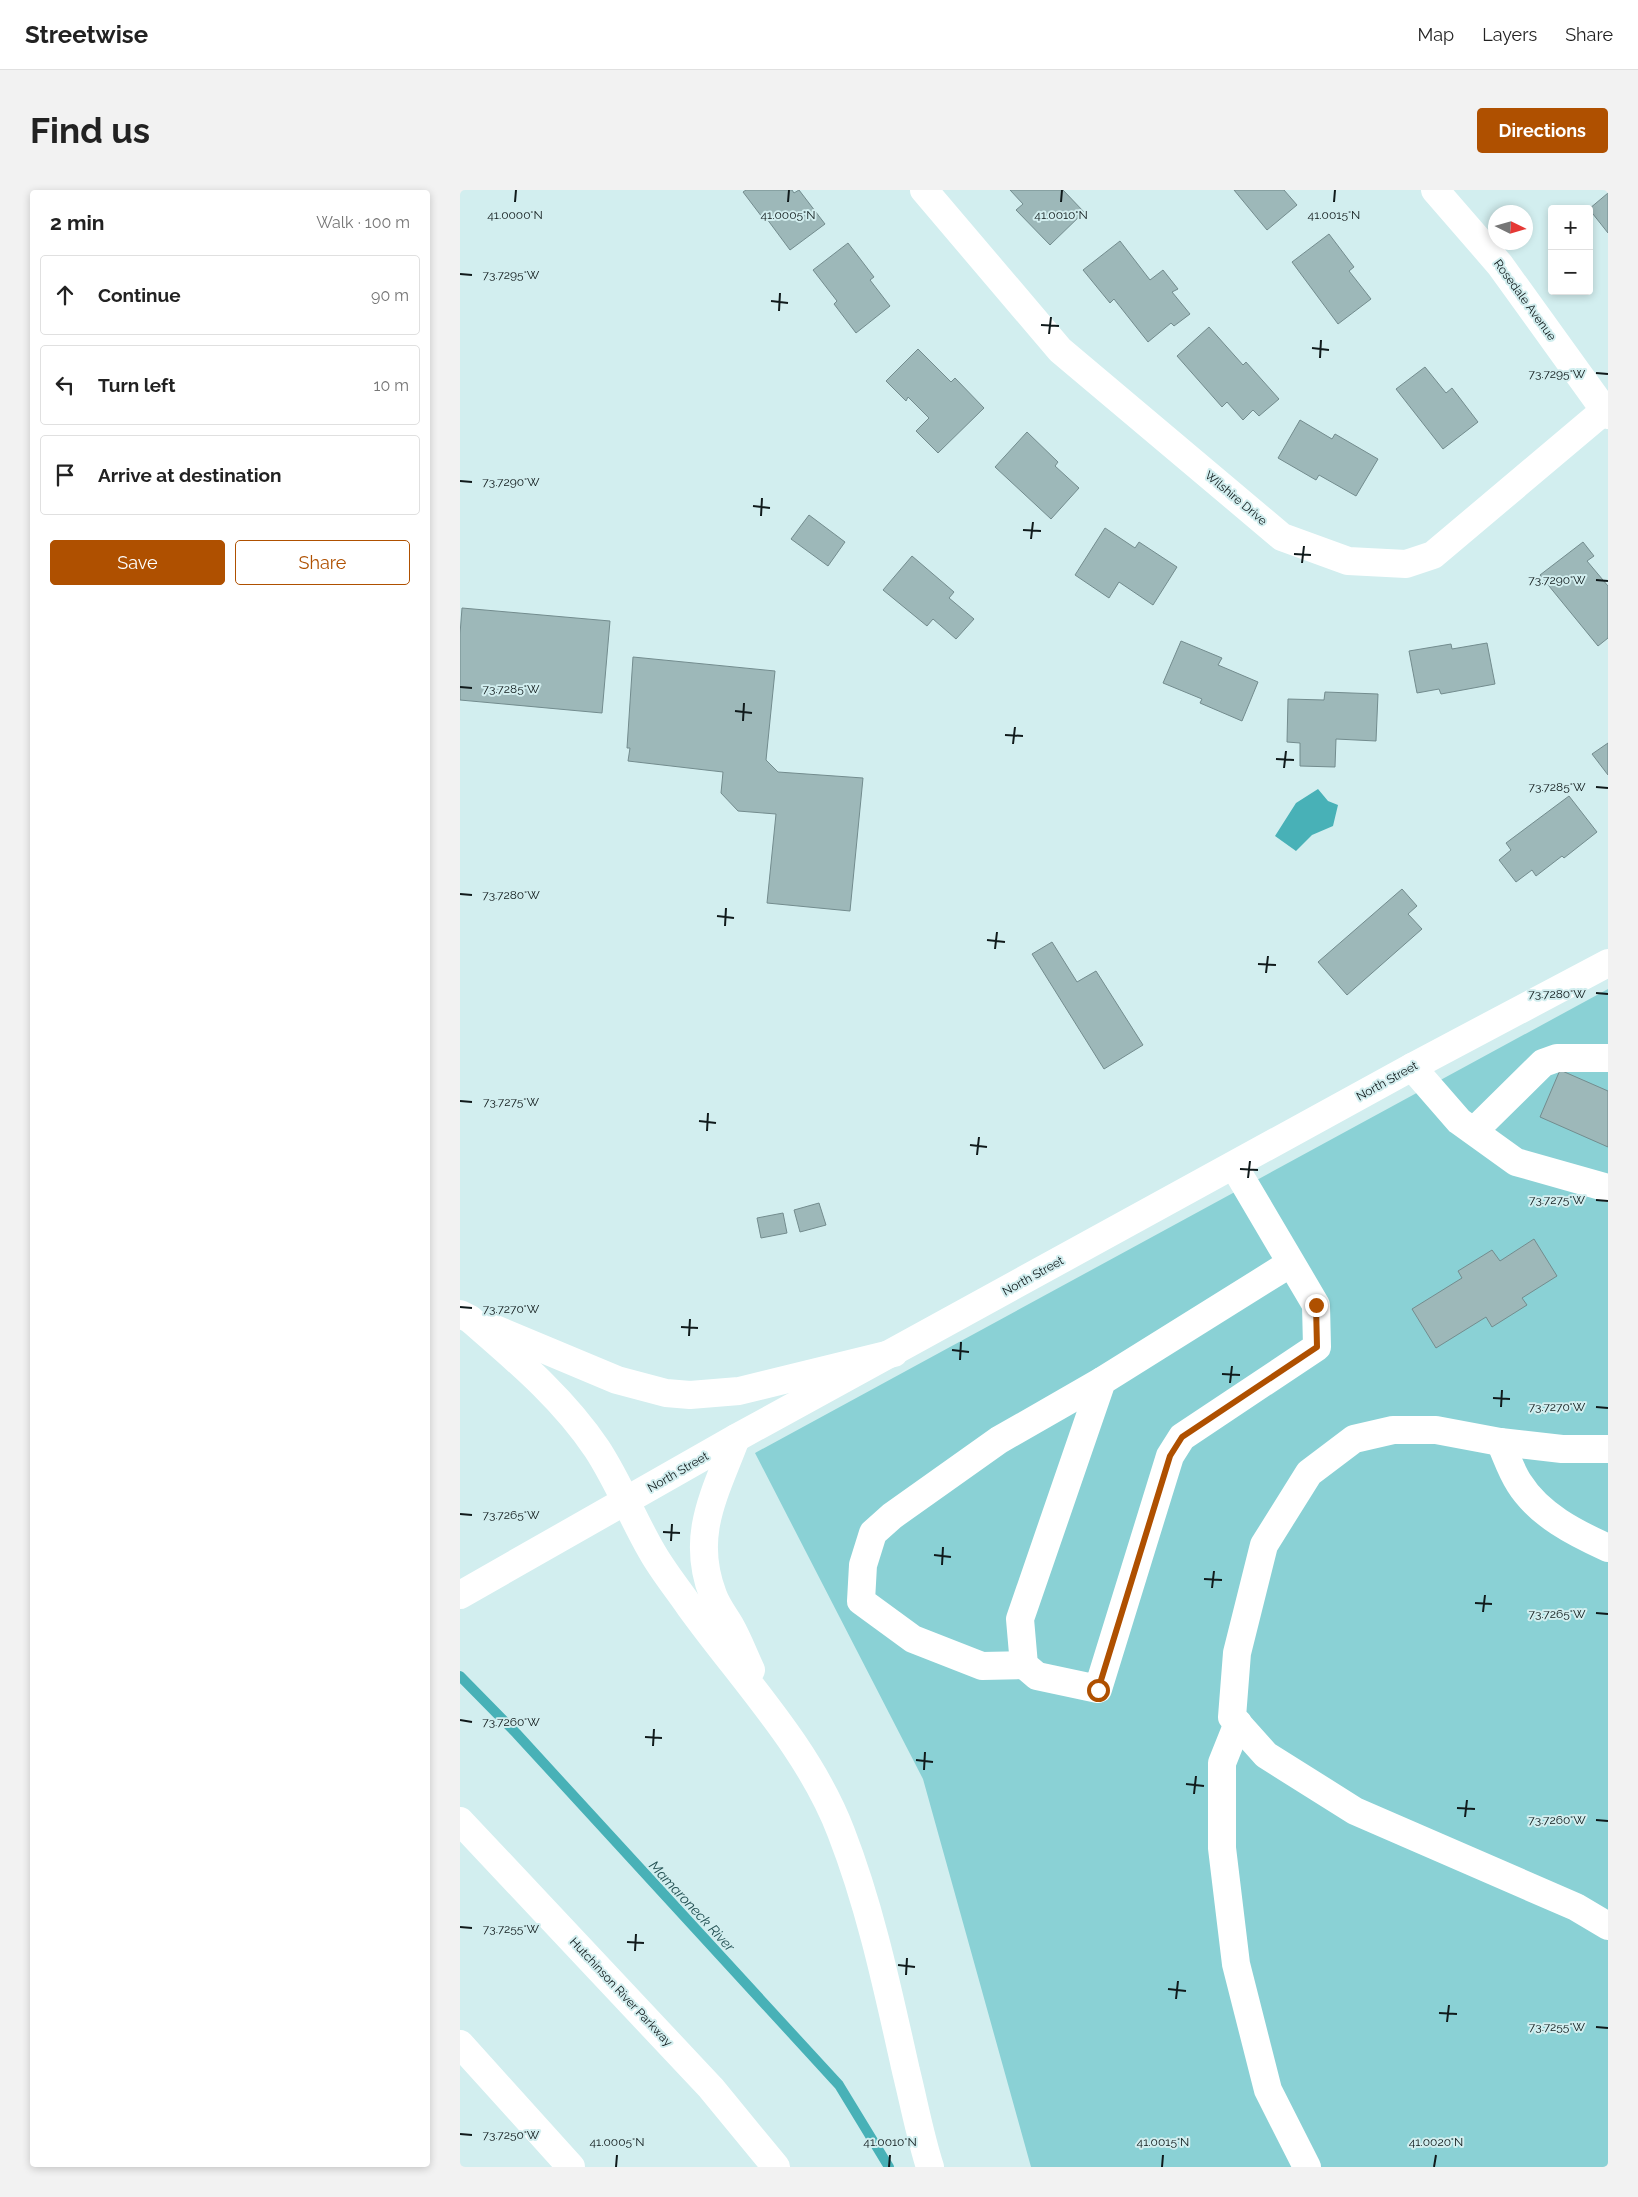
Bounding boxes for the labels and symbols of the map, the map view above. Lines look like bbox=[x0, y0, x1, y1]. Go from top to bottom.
north arrow bbox=[1488, 205, 1533, 250]
text: 41.0000°N bbox=[487, 208, 543, 222]
text: 41.0005°N bbox=[761, 208, 816, 222]
text: 41.0010°N bbox=[1034, 208, 1088, 222]
text: 41.0015°N bbox=[1308, 208, 1360, 222]
street label: Rosedale Avenue bbox=[1491, 257, 1559, 343]
text: 73.7295°W bbox=[483, 268, 540, 282]
text: 73.7295°W bbox=[1529, 367, 1586, 381]
street label: Wilshire Drive bbox=[1202, 468, 1270, 528]
text: 73.7290°W bbox=[482, 475, 540, 489]
text: 73.7290°W bbox=[1528, 573, 1586, 587]
text: 73.7285°W bbox=[483, 682, 540, 696]
text: 73.7285°W bbox=[1529, 780, 1586, 794]
text: 73.7280°W bbox=[482, 888, 540, 902]
text: 73.7280°W bbox=[1528, 987, 1586, 1001]
street label: North Street bbox=[1354, 1058, 1420, 1104]
text: 73.7275°W bbox=[483, 1095, 539, 1109]
text: 73.7275°W bbox=[1529, 1193, 1585, 1207]
street label: North Street bbox=[1000, 1253, 1066, 1299]
route end bbox=[1305, 1294, 1328, 1317]
text: 73.7270°W bbox=[483, 1302, 540, 1316]
text: 73.7270°W bbox=[1529, 1400, 1586, 1414]
street label: North Street bbox=[645, 1449, 711, 1495]
text: 73.7265°W bbox=[483, 1508, 540, 1522]
text: 73.7265°W bbox=[1529, 1607, 1586, 1621]
route start bbox=[1087, 1679, 1110, 1702]
text: 73.7260°W bbox=[482, 1715, 540, 1729]
text: 73.7260°W bbox=[1528, 1813, 1586, 1827]
water label: Mamaroneck River bbox=[646, 1857, 739, 1955]
text: 73.7255°W bbox=[483, 1922, 540, 1936]
street label: Hutchinson River Parkway bbox=[567, 1935, 675, 2050]
text: 73.7255°W bbox=[1529, 2020, 1586, 2034]
text: 73.7250°W bbox=[483, 2128, 540, 2142]
text: 41.0005°N bbox=[590, 2135, 645, 2149]
text: 41.0010°N bbox=[863, 2135, 917, 2149]
text: 41.0015°N bbox=[1137, 2135, 1189, 2149]
text: 41.0020°N bbox=[1409, 2135, 1463, 2149]

